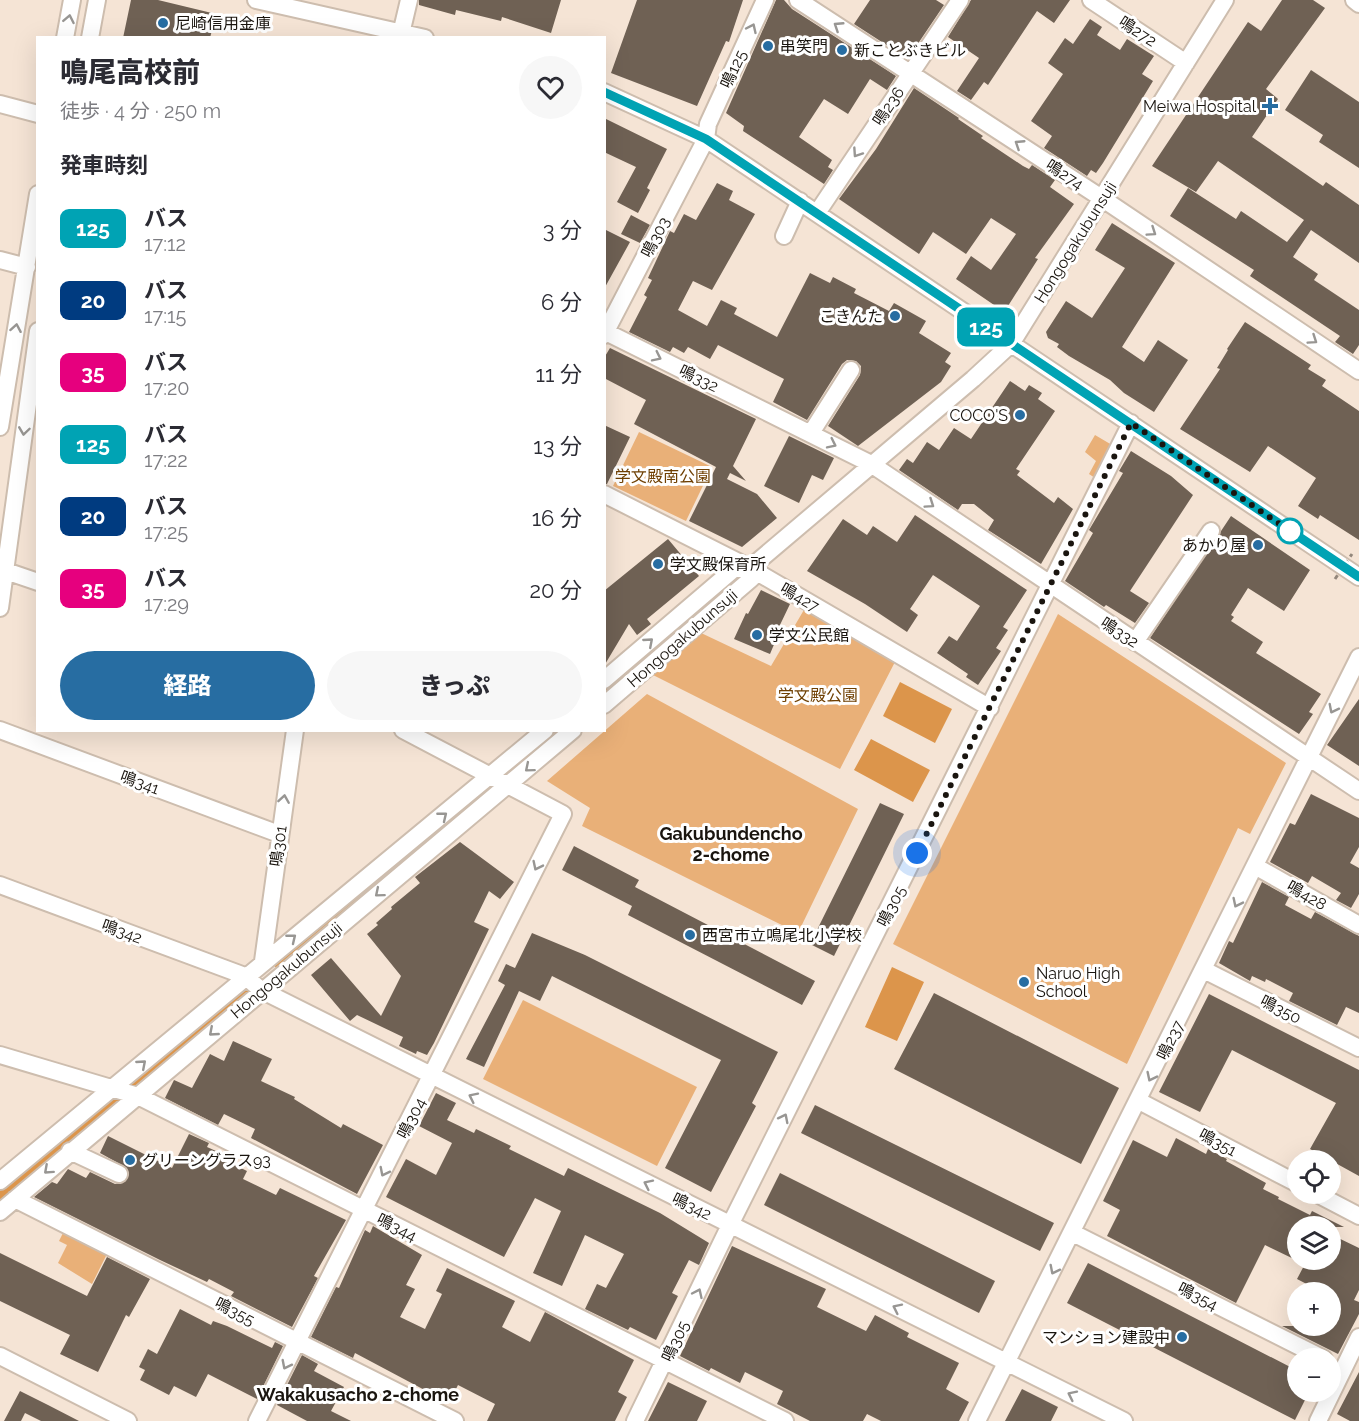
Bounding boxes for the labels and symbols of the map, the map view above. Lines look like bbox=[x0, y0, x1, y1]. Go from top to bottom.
street label: 鳴272 bbox=[1115, 12, 1160, 51]
one-way arrow bbox=[62, 14, 75, 24]
place label: 尼崎信用金庫 bbox=[175, 14, 271, 33]
marker: 尼崎信用金庫 bbox=[156, 16, 170, 30]
one-way arrow bbox=[834, 22, 845, 33]
one-way arrow bbox=[745, 23, 757, 34]
place label: 串笑門 bbox=[780, 37, 828, 56]
marker: 串笑門 bbox=[761, 39, 775, 53]
place label: 新ことぶきビル bbox=[854, 41, 966, 60]
marker: 新ことぶきビル bbox=[835, 43, 849, 57]
street label: 鳴125 bbox=[716, 47, 751, 91]
street label: 鳴236 bbox=[869, 83, 908, 129]
place label: Meiwa Hospital bbox=[1143, 97, 1257, 116]
marker: Meiwa Hospital bbox=[1261, 97, 1279, 115]
one-way arrow bbox=[1015, 140, 1026, 151]
one-way arrow bbox=[853, 146, 864, 157]
street label: 鳴274 bbox=[1042, 155, 1087, 194]
street label: Hongogakubunsuji bbox=[1030, 178, 1120, 306]
street label: 鳴303 bbox=[637, 214, 674, 261]
one-way arrow bbox=[1145, 224, 1156, 235]
place label: こきんた bbox=[819, 307, 883, 326]
line badge: 125 bbox=[952, 308, 1020, 346]
marker: こきんた bbox=[888, 309, 902, 323]
one-way arrow bbox=[9, 323, 22, 333]
one-way arrow bbox=[1307, 333, 1318, 344]
one-way arrow bbox=[650, 350, 661, 362]
street label: 鳴332 bbox=[676, 361, 722, 396]
place label: COCO'S bbox=[949, 406, 1008, 425]
marker: COCO'S bbox=[1013, 408, 1027, 422]
one-way arrow bbox=[19, 426, 31, 436]
one-way arrow bbox=[825, 436, 836, 448]
park label: 学文殿南公園 bbox=[615, 467, 711, 486]
one-way arrow bbox=[923, 497, 934, 508]
unlabelled marker bbox=[1277, 518, 1303, 544]
place label: あかり屋 bbox=[1182, 536, 1246, 555]
marker: あかり屋 bbox=[1251, 538, 1265, 552]
place label: 学文殿保育所 bbox=[670, 555, 766, 574]
marker: 学文殿保育所 bbox=[651, 557, 665, 571]
street label: 鳴427 bbox=[777, 579, 823, 616]
street label: Hongogakubunsuji bbox=[623, 585, 741, 691]
street label: 鳴332 bbox=[1097, 613, 1142, 652]
place label: 学文公民館 bbox=[769, 626, 849, 645]
marker: 学文公民館 bbox=[750, 628, 764, 642]
one-way arrow bbox=[642, 638, 653, 649]
park label: 学文殿公園 bbox=[778, 686, 858, 705]
one-way arrow bbox=[1328, 703, 1340, 714]
one-way arrow bbox=[524, 761, 535, 772]
street label: 鳴341 bbox=[118, 767, 162, 798]
one-way arrow bbox=[278, 794, 290, 804]
one-way arrow bbox=[436, 812, 447, 823]
district label: Gakubundencho 2-chome bbox=[659, 823, 803, 865]
street label: 鳴301 bbox=[266, 824, 291, 868]
your location bbox=[902, 838, 932, 868]
one-way arrow bbox=[532, 860, 544, 871]
street label: 鳴428 bbox=[1284, 877, 1330, 914]
street label: 鳴305 bbox=[873, 882, 910, 930]
one-way arrow bbox=[375, 885, 386, 896]
one-way arrow bbox=[1233, 896, 1245, 907]
street label: 鳴342 bbox=[99, 915, 145, 948]
street label: Hongogakubunsuji bbox=[227, 918, 346, 1023]
place label: 西宮市立鳴尾北小学校 bbox=[702, 926, 862, 945]
marker: 西宮市立鳴尾北小学校 bbox=[683, 928, 697, 942]
one-way arrow bbox=[285, 935, 296, 946]
place label: Naruo High School bbox=[1036, 964, 1120, 1001]
marker: Naruo High School bbox=[1017, 975, 1031, 989]
street label: 鳴350 bbox=[1257, 991, 1304, 1028]
street label: 鳴237 bbox=[1153, 1017, 1188, 1063]
one-way arrow bbox=[209, 1024, 220, 1035]
one-way arrow bbox=[135, 1060, 146, 1071]
one-way arrow bbox=[1147, 1071, 1158, 1082]
one-way arrow bbox=[468, 1093, 479, 1105]
street label: 鳴304 bbox=[393, 1094, 430, 1142]
one-way arrow bbox=[776, 1113, 788, 1124]
street label: 鳴351 bbox=[1196, 1125, 1240, 1160]
place label: グリーングラス93 bbox=[142, 1151, 271, 1170]
marker: グリーングラス93 bbox=[123, 1153, 137, 1167]
one-way arrow bbox=[44, 1163, 55, 1174]
one-way arrow bbox=[379, 1166, 391, 1177]
one-way arrow bbox=[643, 1180, 654, 1191]
street label: 鳴342 bbox=[669, 1189, 715, 1224]
street label: 鳴344 bbox=[374, 1209, 420, 1246]
one-way arrow bbox=[1050, 1264, 1061, 1275]
street label: 鳴354 bbox=[1175, 1278, 1221, 1315]
one-way arrow bbox=[690, 1289, 702, 1300]
street label: 鳴355 bbox=[212, 1293, 258, 1330]
one-way arrow bbox=[893, 1304, 904, 1315]
street label: 鳴305 bbox=[658, 1317, 693, 1365]
place label: マンション建設中 bbox=[1042, 1328, 1170, 1347]
marker: マンション建設中 bbox=[1175, 1330, 1189, 1344]
one-way arrow bbox=[282, 1359, 293, 1369]
district label: Wakakusacho 2-chome bbox=[257, 1384, 459, 1405]
one-way arrow bbox=[1068, 1391, 1078, 1402]

